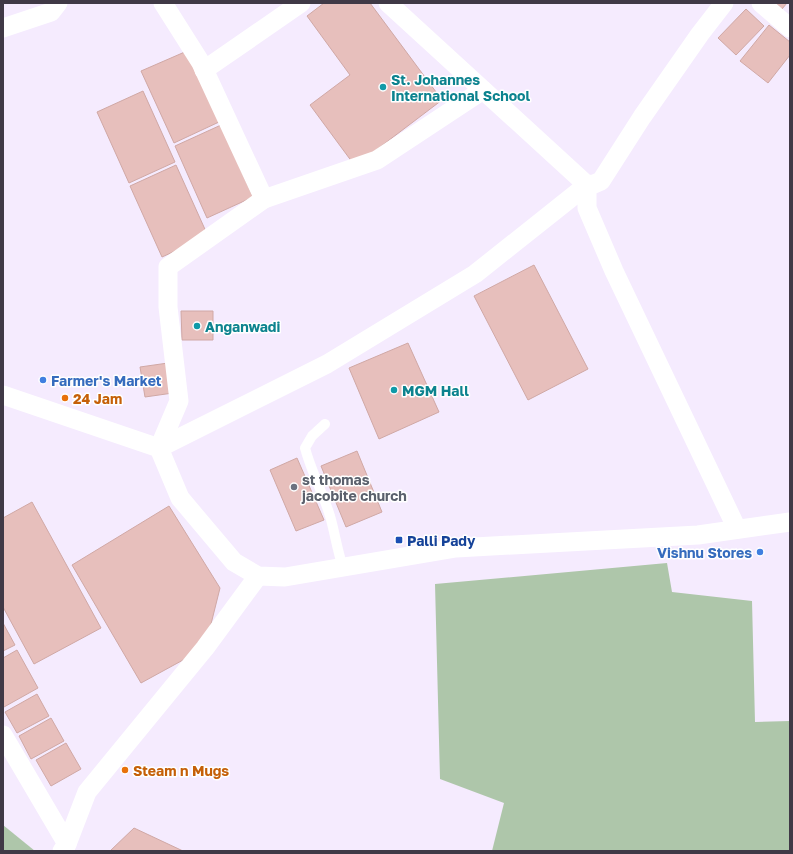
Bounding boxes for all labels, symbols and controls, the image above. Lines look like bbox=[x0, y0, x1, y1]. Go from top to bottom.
place label: St. Johannes International School bbox=[391, 71, 530, 104]
marker: St. Johannes International School bbox=[378, 82, 388, 92]
place label: Anganwadi bbox=[205, 318, 280, 335]
marker: Anganwadi bbox=[192, 321, 202, 331]
place label: Farmer's Market bbox=[51, 372, 162, 389]
marker: Farmer's Market bbox=[38, 375, 48, 385]
place label: MGM Hall bbox=[402, 382, 469, 399]
marker: MGM Hall bbox=[389, 385, 399, 395]
place label: 24 Jam bbox=[73, 390, 122, 407]
marker: 24 Jam bbox=[60, 393, 70, 403]
place label: st thomas jacobite church bbox=[301, 471, 407, 504]
marker: st thomas jacobite church bbox=[289, 482, 299, 492]
place label: Palli Pady bbox=[407, 532, 476, 549]
marker: Palli Pady bbox=[394, 535, 404, 545]
place label: Vishnu Stores bbox=[657, 544, 752, 561]
marker: Vishnu Stores bbox=[755, 547, 765, 557]
place label: Steam n Mugs bbox=[133, 762, 229, 779]
marker: Steam n Mugs bbox=[120, 765, 130, 775]

